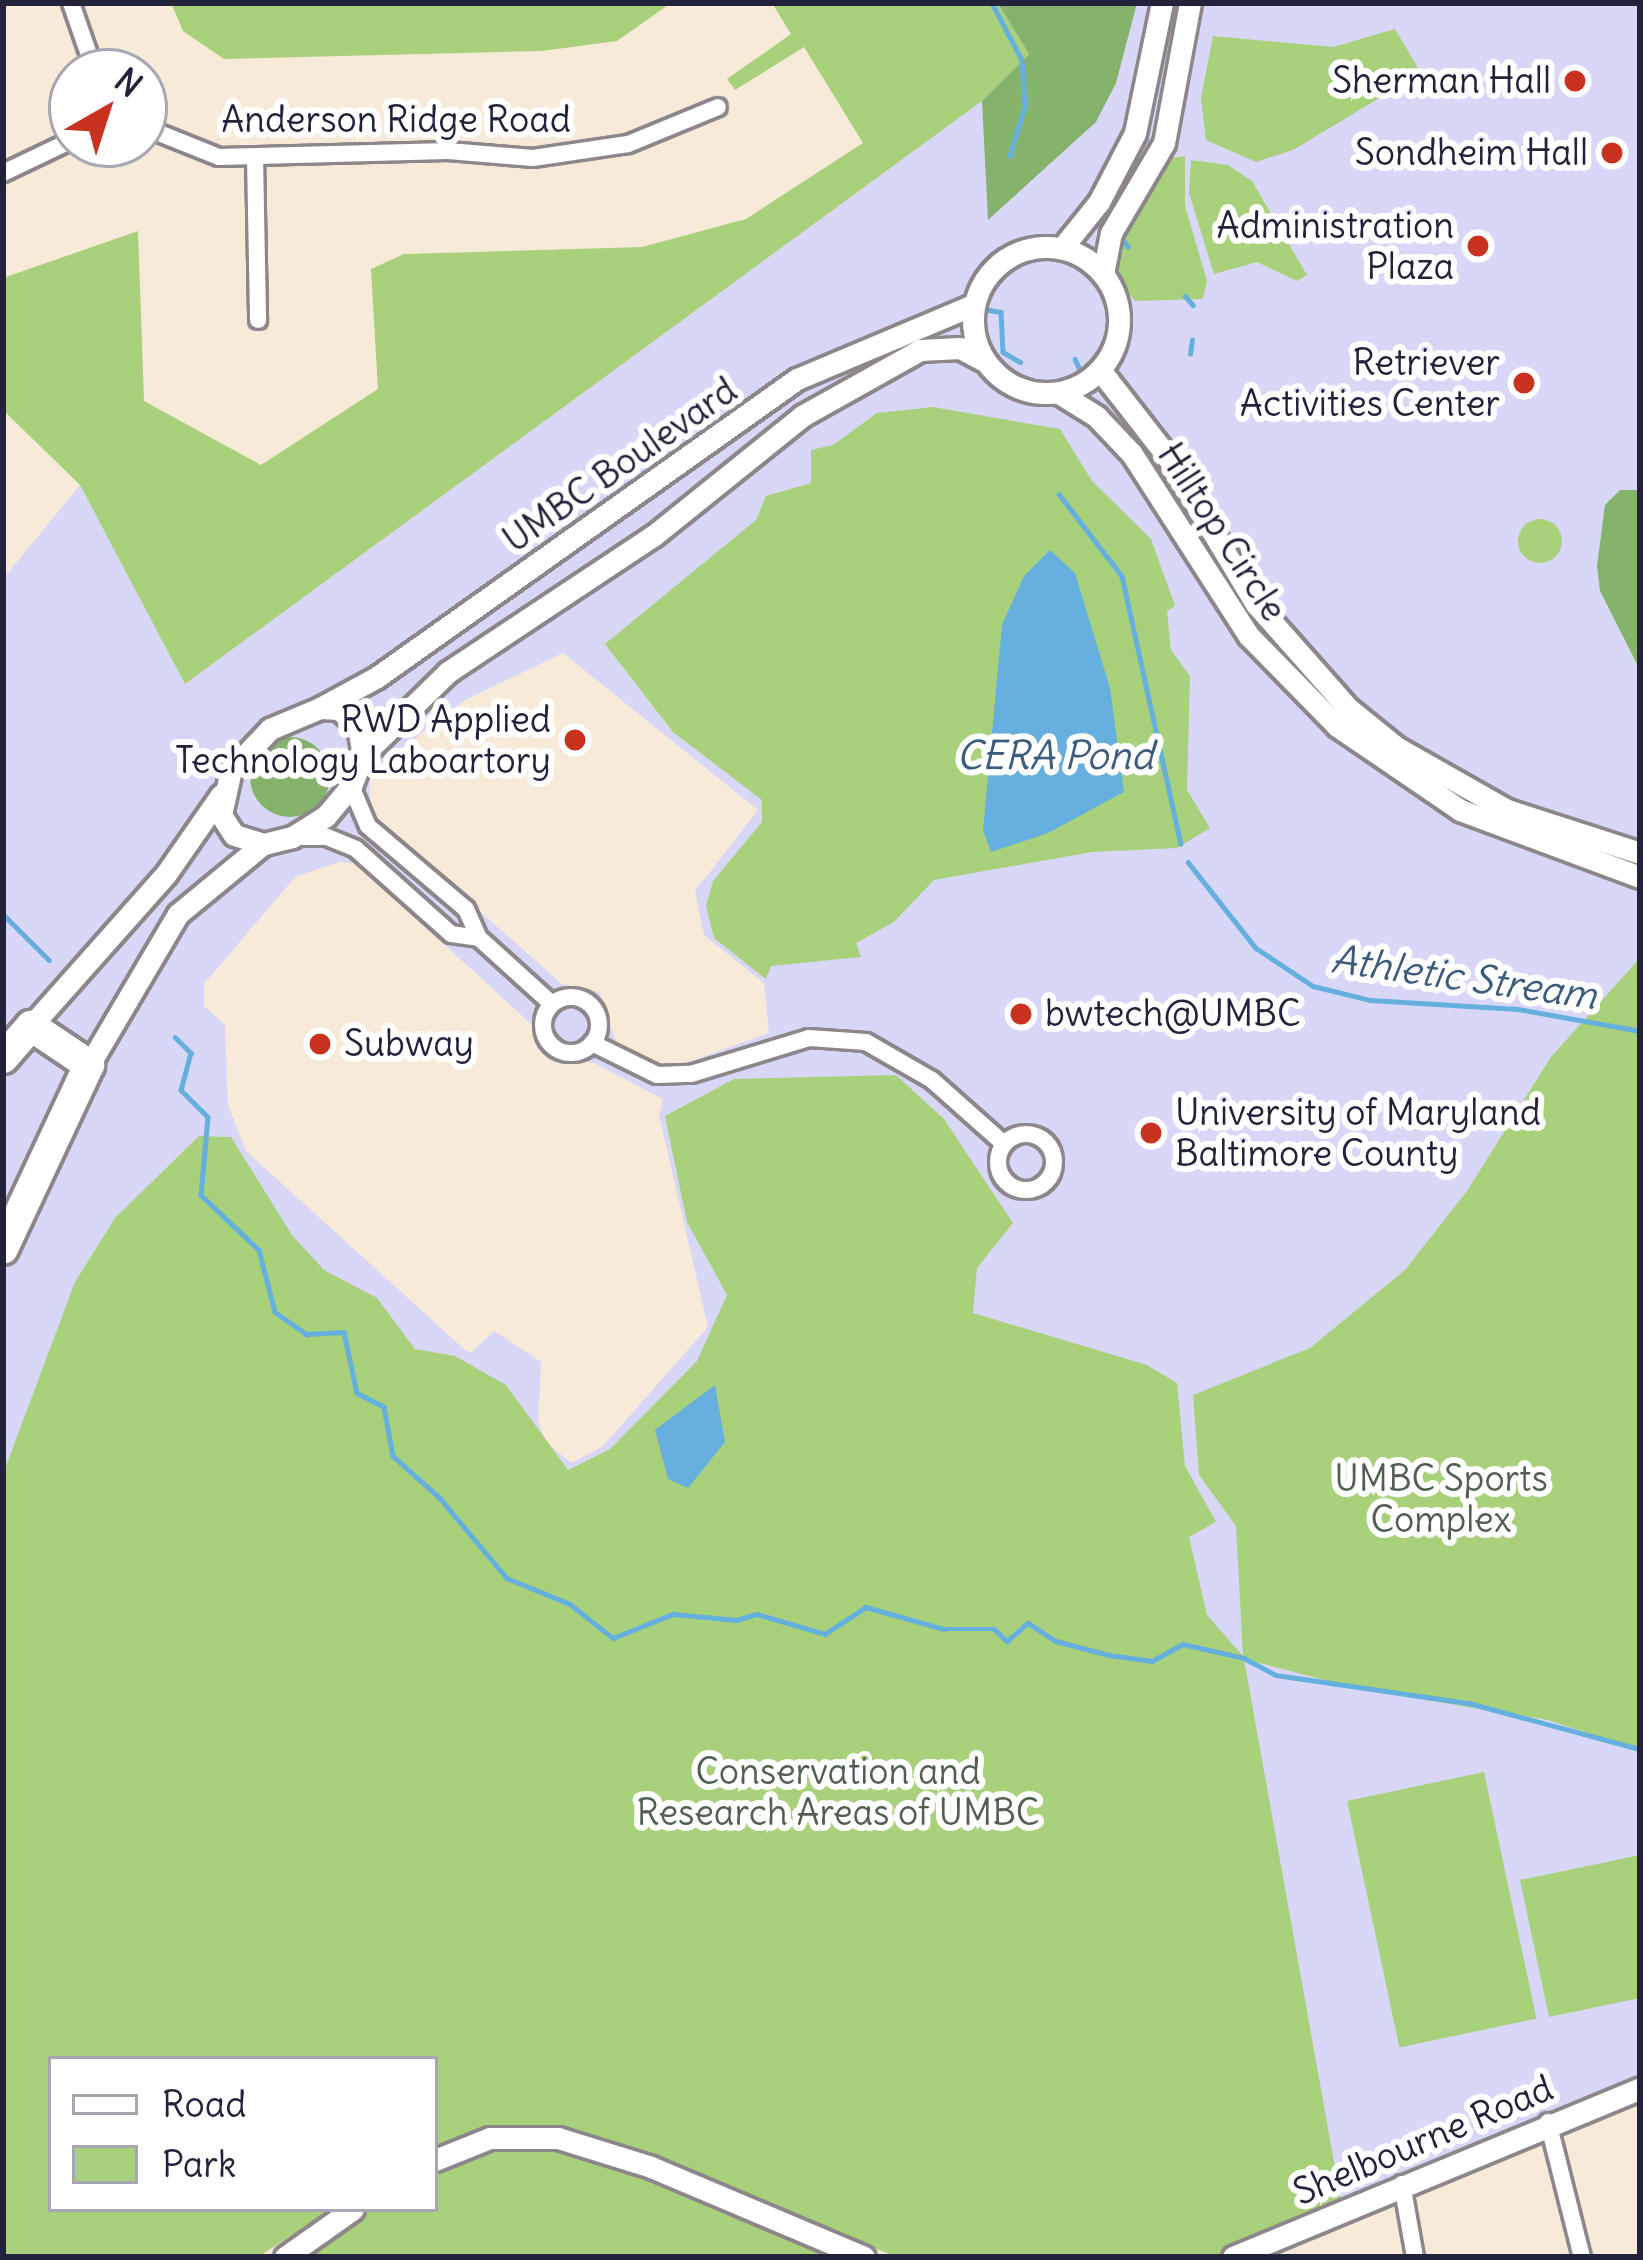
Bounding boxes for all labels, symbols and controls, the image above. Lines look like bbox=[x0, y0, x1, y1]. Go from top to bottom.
north arrow bbox=[48, 48, 168, 168]
text: N bbox=[107, 59, 151, 106]
place label: Sherman Hall bbox=[1332, 59, 1551, 103]
marker: Sherman Hall bbox=[1562, 68, 1588, 94]
street label: Anderson Ridge Road bbox=[221, 98, 571, 142]
place label: Sondheim Hall bbox=[1355, 131, 1588, 175]
marker: Sondheim Hall bbox=[1599, 140, 1625, 166]
place label: Administration Plaza bbox=[1217, 203, 1454, 288]
marker: Administration Plaza bbox=[1465, 233, 1491, 259]
place label: Retriever Activities Center bbox=[1240, 340, 1500, 425]
street label: UMBC Boulevard bbox=[495, 368, 745, 562]
marker: Retriever Activities Center bbox=[1511, 370, 1537, 396]
street label: Hilltop Circle bbox=[1148, 435, 1296, 629]
place label: RWD Applied Technology Laboartory bbox=[175, 697, 551, 782]
marker: RWD Applied Technology Laboartory bbox=[562, 727, 588, 753]
water label: CERA Pond bbox=[956, 733, 1154, 779]
water label: Athletic Stream bbox=[1328, 936, 1600, 1020]
place label: bwtech@UMBC bbox=[1045, 992, 1301, 1036]
marker: bwtech@UMBC bbox=[1008, 1001, 1034, 1027]
place label: Subway bbox=[344, 1022, 474, 1066]
marker: Subway bbox=[307, 1031, 333, 1057]
place label: University of Maryland Baltimore County bbox=[1175, 1090, 1541, 1175]
marker: University of Maryland Baltimore County bbox=[1138, 1120, 1164, 1146]
park label: UMBC Sports Complex bbox=[1334, 1456, 1548, 1541]
park label: Conservation and Research Areas of UMBC bbox=[637, 1749, 1039, 1834]
legend bbox=[48, 2056, 438, 2212]
street label: Shelbourne Road bbox=[1287, 2066, 1559, 2214]
text: Road bbox=[162, 2082, 246, 2127]
text: Park bbox=[162, 2142, 236, 2187]

